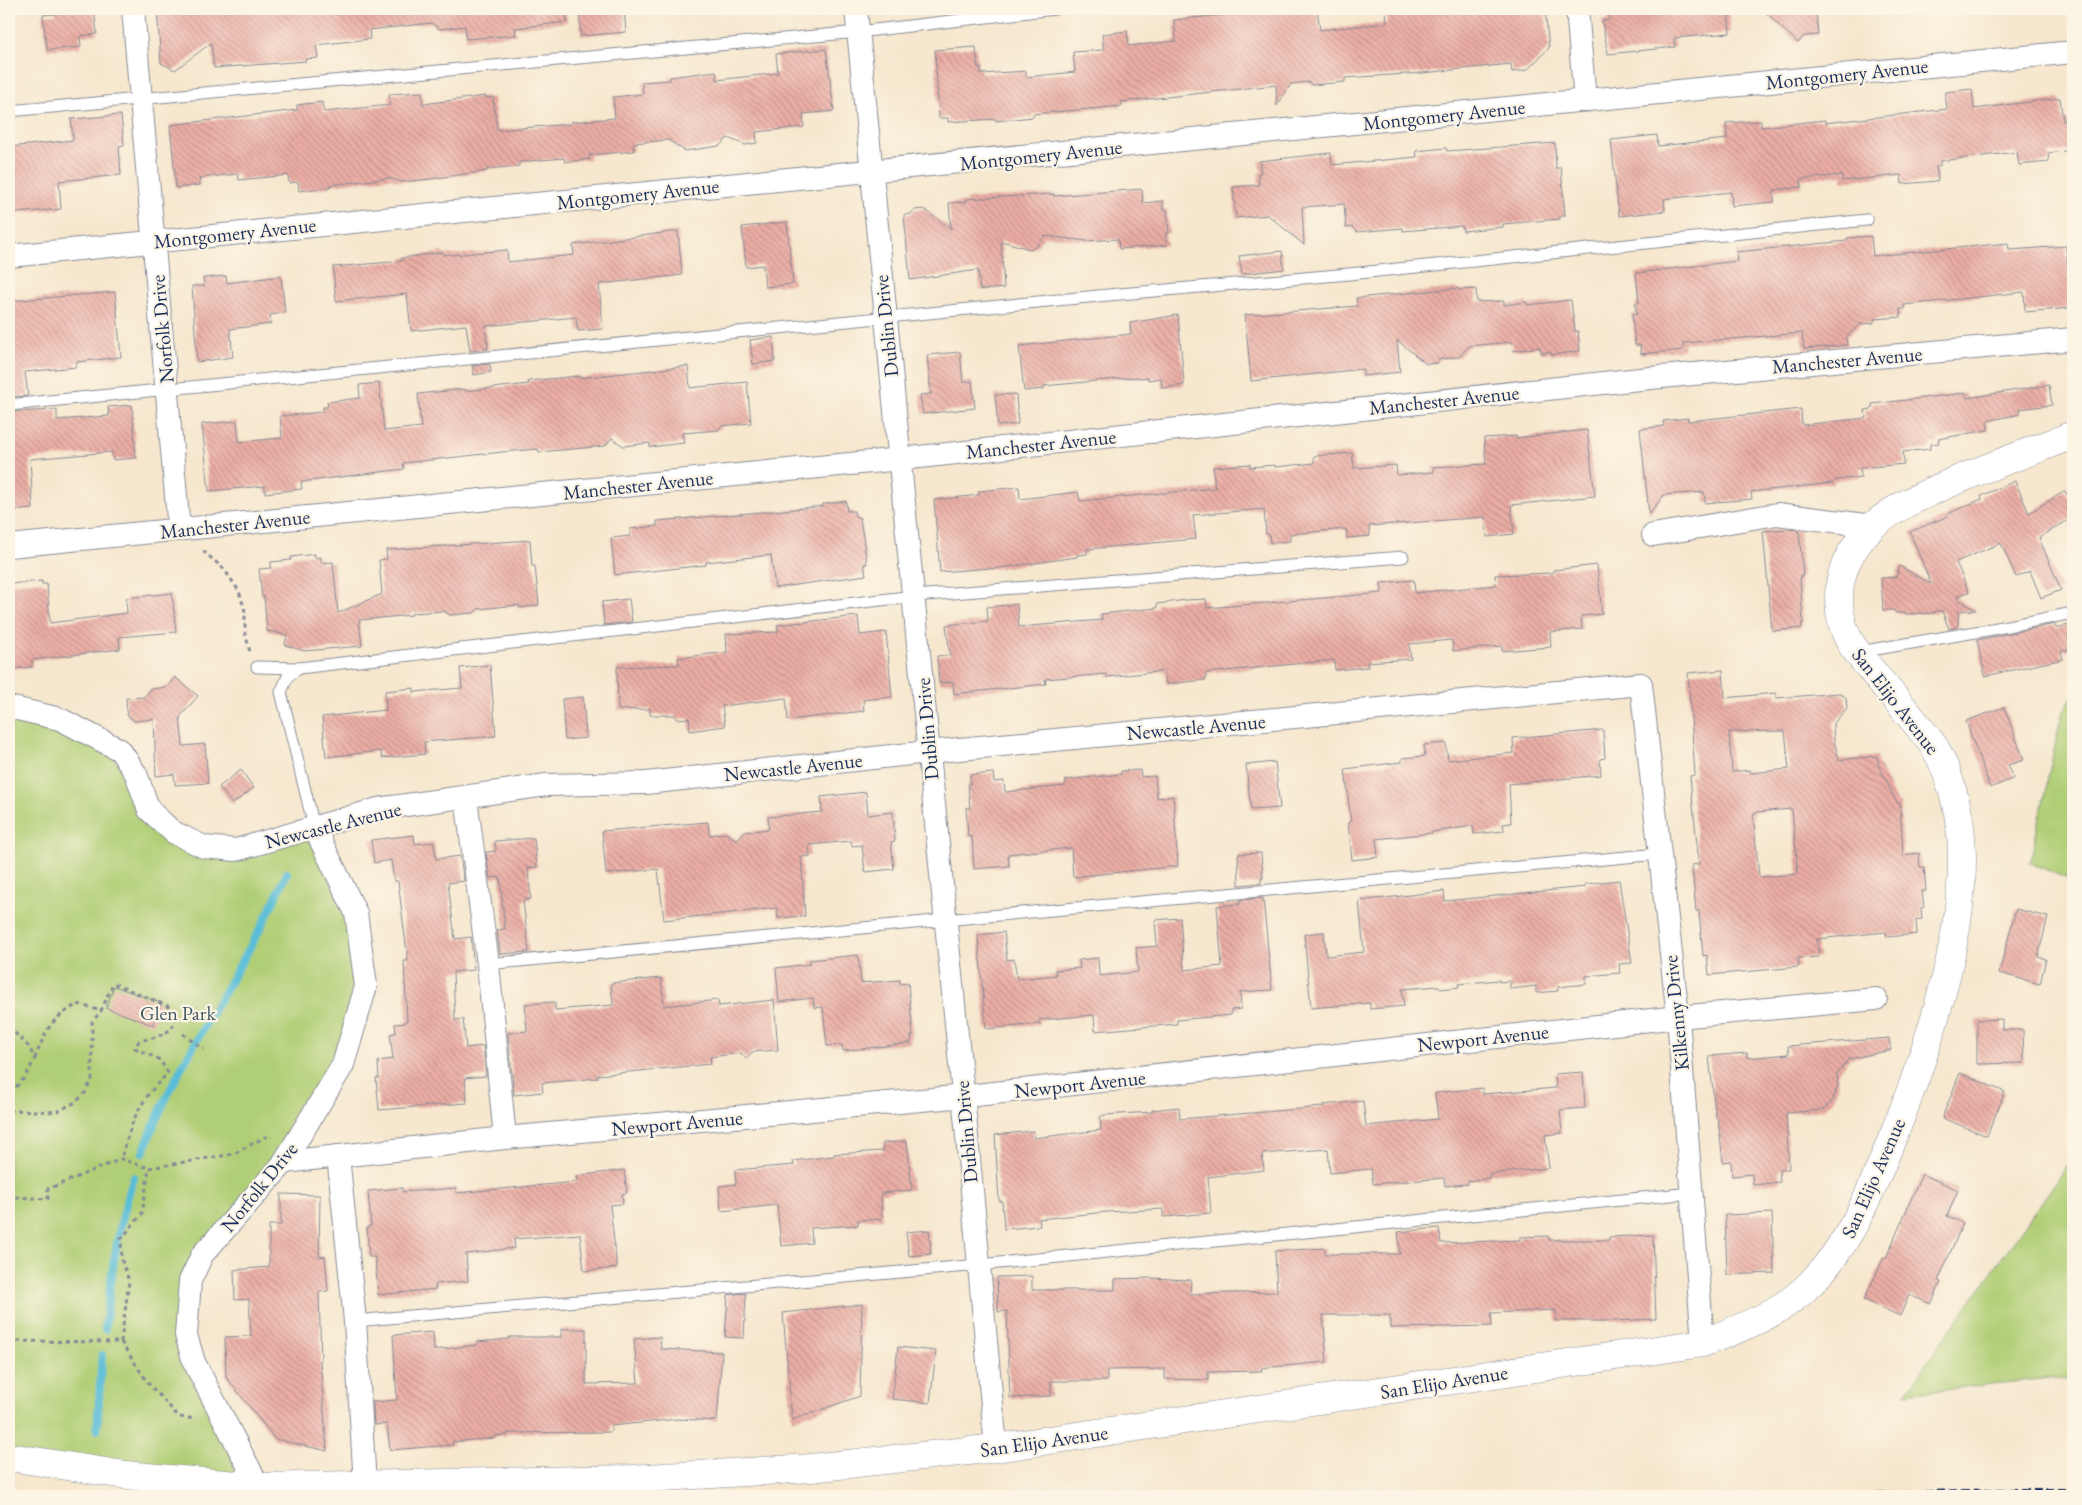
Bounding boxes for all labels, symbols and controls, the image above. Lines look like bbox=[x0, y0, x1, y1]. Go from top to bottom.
street label: Montgomery Avenue bbox=[1765, 53, 1930, 95]
street label: Montgomery Avenue bbox=[1362, 94, 1527, 136]
street label: Montgomery Avenue bbox=[959, 134, 1124, 176]
street label: Montgomery Avenue bbox=[556, 173, 721, 215]
street label: Montgomery Avenue bbox=[153, 212, 318, 254]
street label: Norfolk Drive bbox=[144, 273, 180, 384]
street label: Dublin Drive bbox=[868, 273, 904, 378]
street label: Manchester Avenue bbox=[1771, 340, 1924, 380]
street label: Manchester Avenue bbox=[1368, 379, 1521, 421]
street label: Manchester Avenue bbox=[965, 423, 1118, 465]
street label: Manchester Avenue bbox=[562, 464, 715, 506]
street label: Manchester Avenue bbox=[159, 503, 312, 545]
street label: San Elijo Avenue bbox=[1846, 642, 1946, 760]
street label: Dublin Drive bbox=[910, 677, 944, 781]
street label: Newcastle Avenue bbox=[1125, 708, 1267, 746]
street label: Newcastle Avenue bbox=[722, 747, 864, 787]
street label: Newcastle Avenue bbox=[262, 795, 404, 854]
street label: Kilkenny Drive bbox=[1657, 954, 1695, 1072]
park label: Glen Park bbox=[140, 1000, 217, 1026]
street label: Newport Avenue bbox=[1416, 1018, 1550, 1058]
street label: Newport Avenue bbox=[1013, 1064, 1147, 1104]
street label: Dublin Drive bbox=[949, 1080, 983, 1184]
street label: Newport Avenue bbox=[610, 1104, 744, 1142]
street label: San Elijo Avenue bbox=[1835, 1114, 1911, 1242]
street label: Norfolk Drive bbox=[215, 1136, 303, 1237]
street label: San Elijo Avenue bbox=[1378, 1359, 1510, 1405]
street label: San Elijo Avenue bbox=[978, 1419, 1110, 1463]

